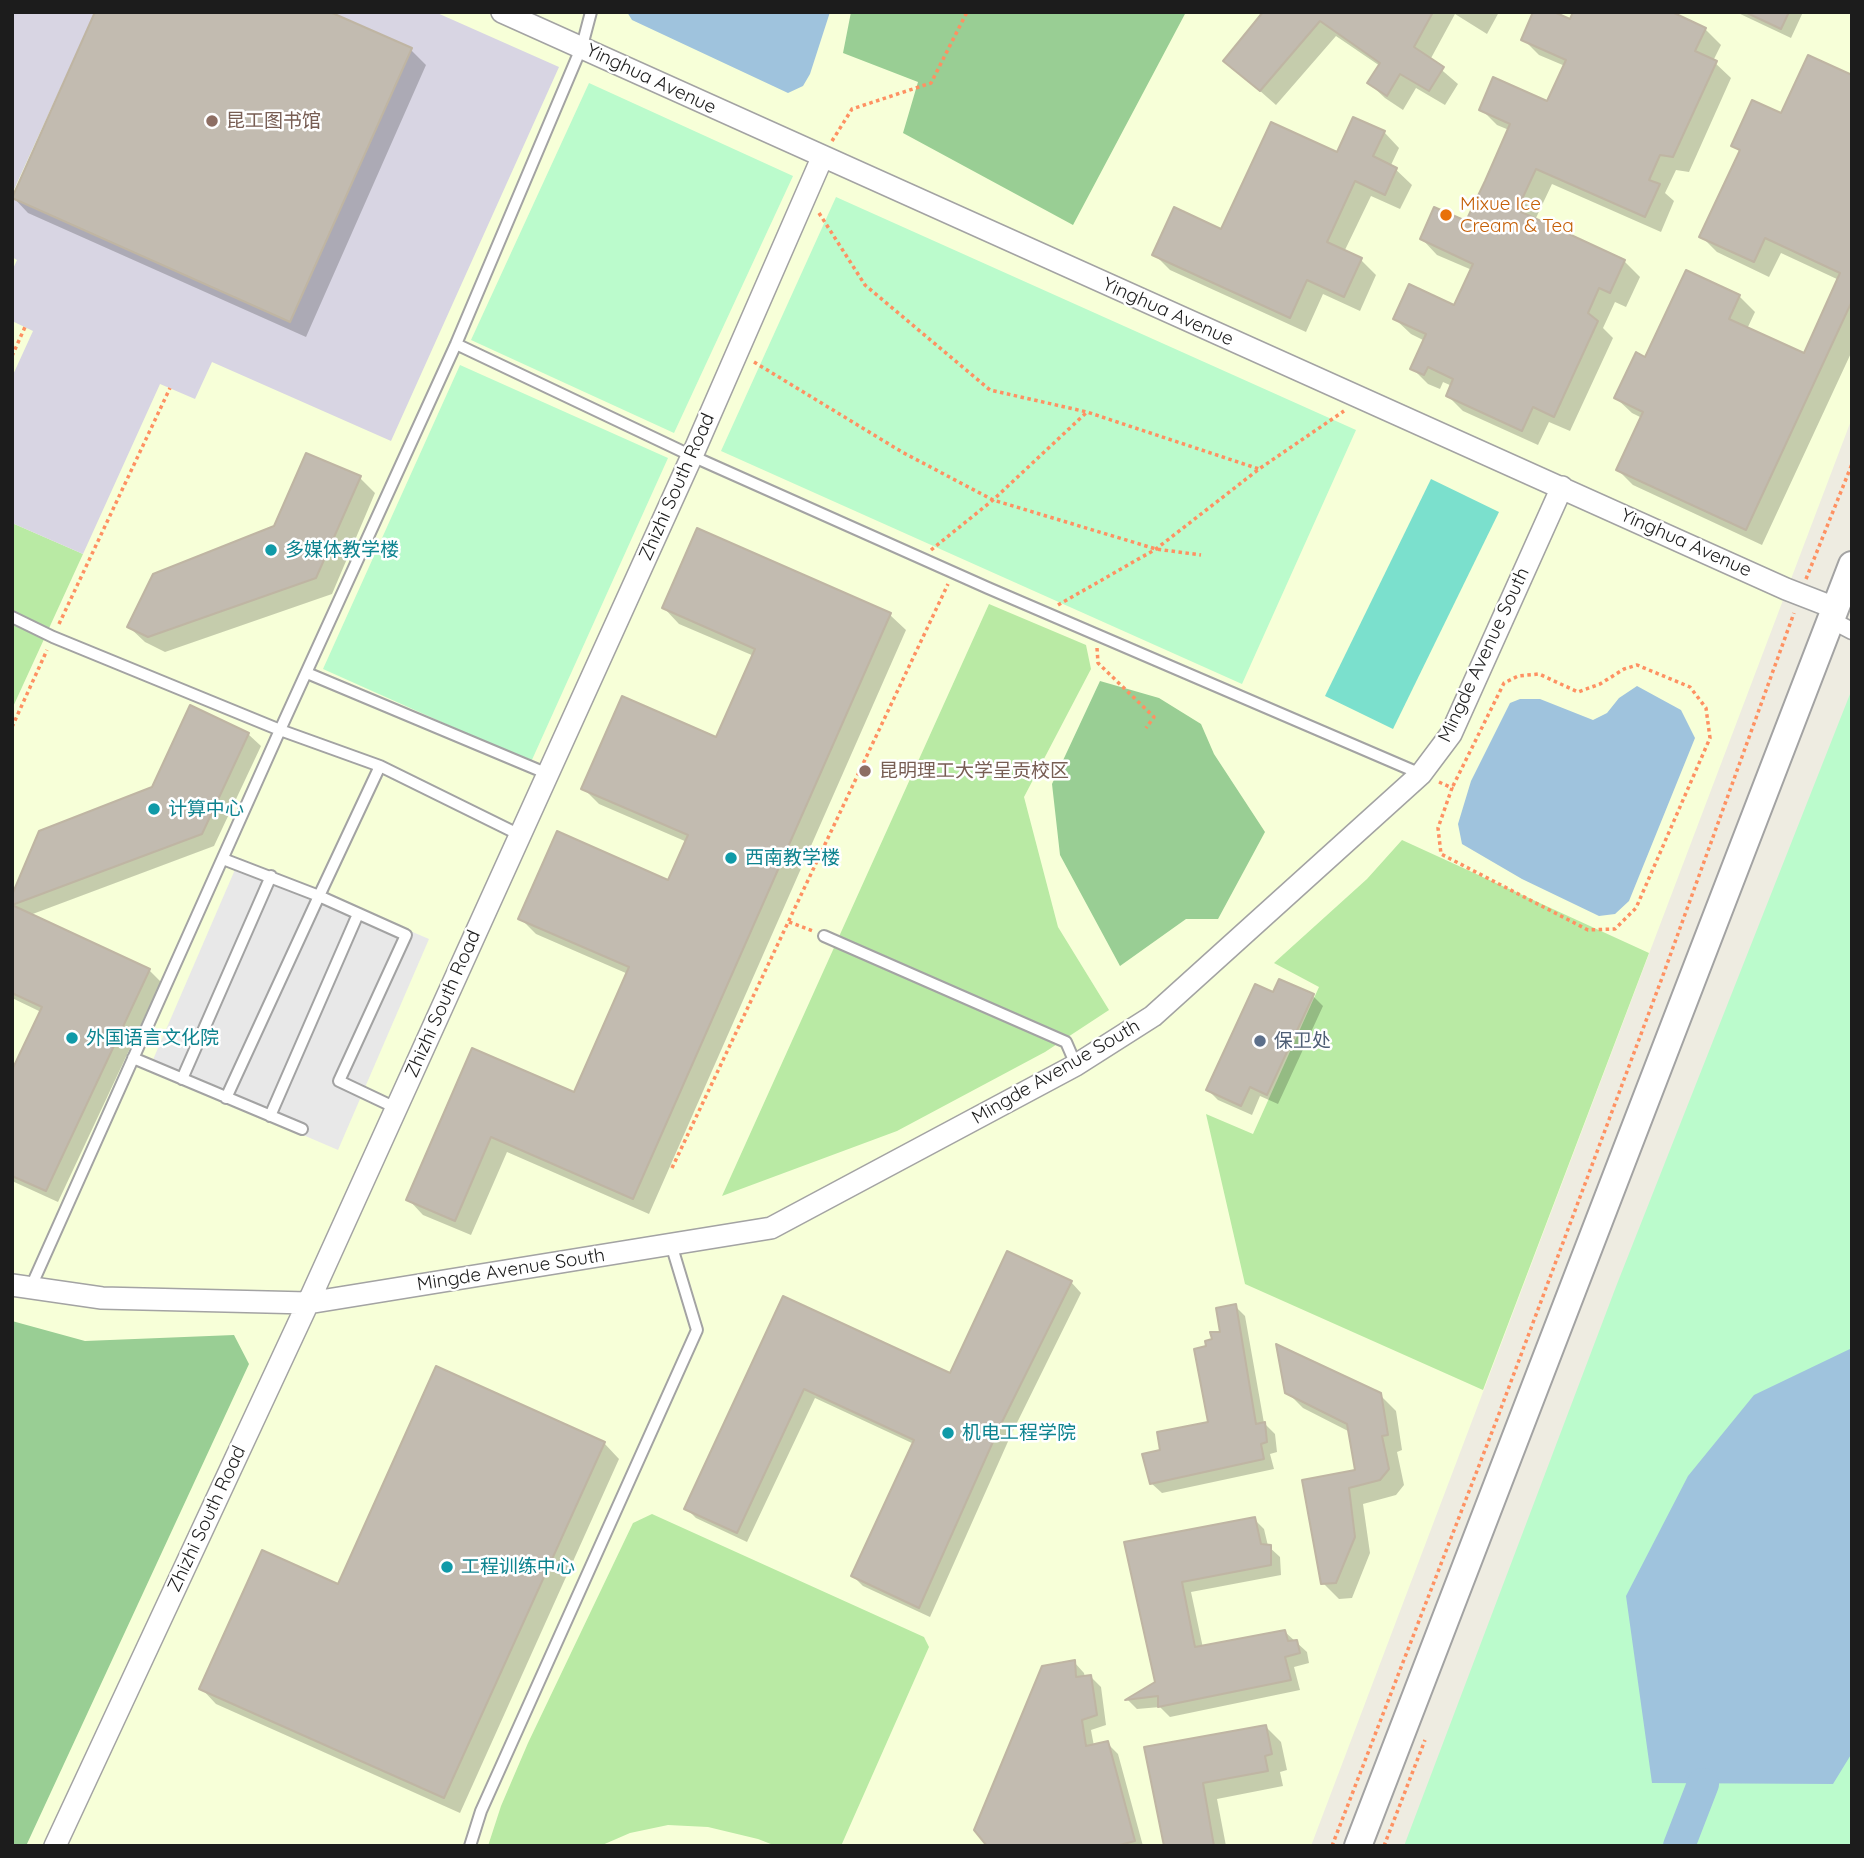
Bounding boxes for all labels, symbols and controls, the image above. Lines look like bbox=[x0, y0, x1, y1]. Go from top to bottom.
street label: Yinghua Avenue bbox=[582, 39, 720, 119]
place label: 昆工图书馆 bbox=[226, 110, 321, 132]
marker: 昆工图书馆 bbox=[204, 113, 220, 129]
place label: Mixue Ice Cream & Tea bbox=[1460, 193, 1574, 237]
marker: Mixue Ice Cream & Tea bbox=[1438, 207, 1454, 223]
street label: Yinghua Avenue bbox=[1099, 273, 1237, 351]
street label: Zhizhi South Road bbox=[634, 410, 720, 564]
street label: Yinghua Avenue bbox=[1617, 504, 1755, 582]
place label: 多媒体教学楼 bbox=[285, 539, 399, 561]
marker: 多媒体教学楼 bbox=[263, 542, 279, 558]
street label: Mingde Avenue South bbox=[1434, 564, 1534, 746]
place label: 昆明理工大学呈贡校区 bbox=[879, 760, 1069, 782]
marker: 昆明理工大学呈贡校区 bbox=[857, 763, 873, 779]
place label: 计算中心 bbox=[168, 798, 244, 820]
marker: 计算中心 bbox=[146, 801, 162, 817]
place label: 西南教学楼 bbox=[745, 847, 840, 869]
marker: 西南教学楼 bbox=[723, 850, 739, 866]
street label: Zhizhi South Road bbox=[400, 927, 486, 1081]
street label: Mingde Avenue South bbox=[968, 1015, 1144, 1129]
place label: 外国语言文化院 bbox=[86, 1027, 219, 1049]
marker: 外国语言文化院 bbox=[64, 1030, 80, 1046]
place label: 保卫处 bbox=[1274, 1030, 1331, 1052]
marker: 保卫处 bbox=[1252, 1033, 1268, 1049]
street label: Mingde Avenue South bbox=[415, 1244, 607, 1296]
place label: 机电工程学院 bbox=[962, 1422, 1076, 1444]
marker: 机电工程学院 bbox=[940, 1425, 956, 1441]
street label: Zhizhi South Road bbox=[163, 1442, 251, 1596]
place label: 工程训练中心 bbox=[461, 1556, 575, 1578]
marker: 工程训练中心 bbox=[439, 1559, 455, 1575]

